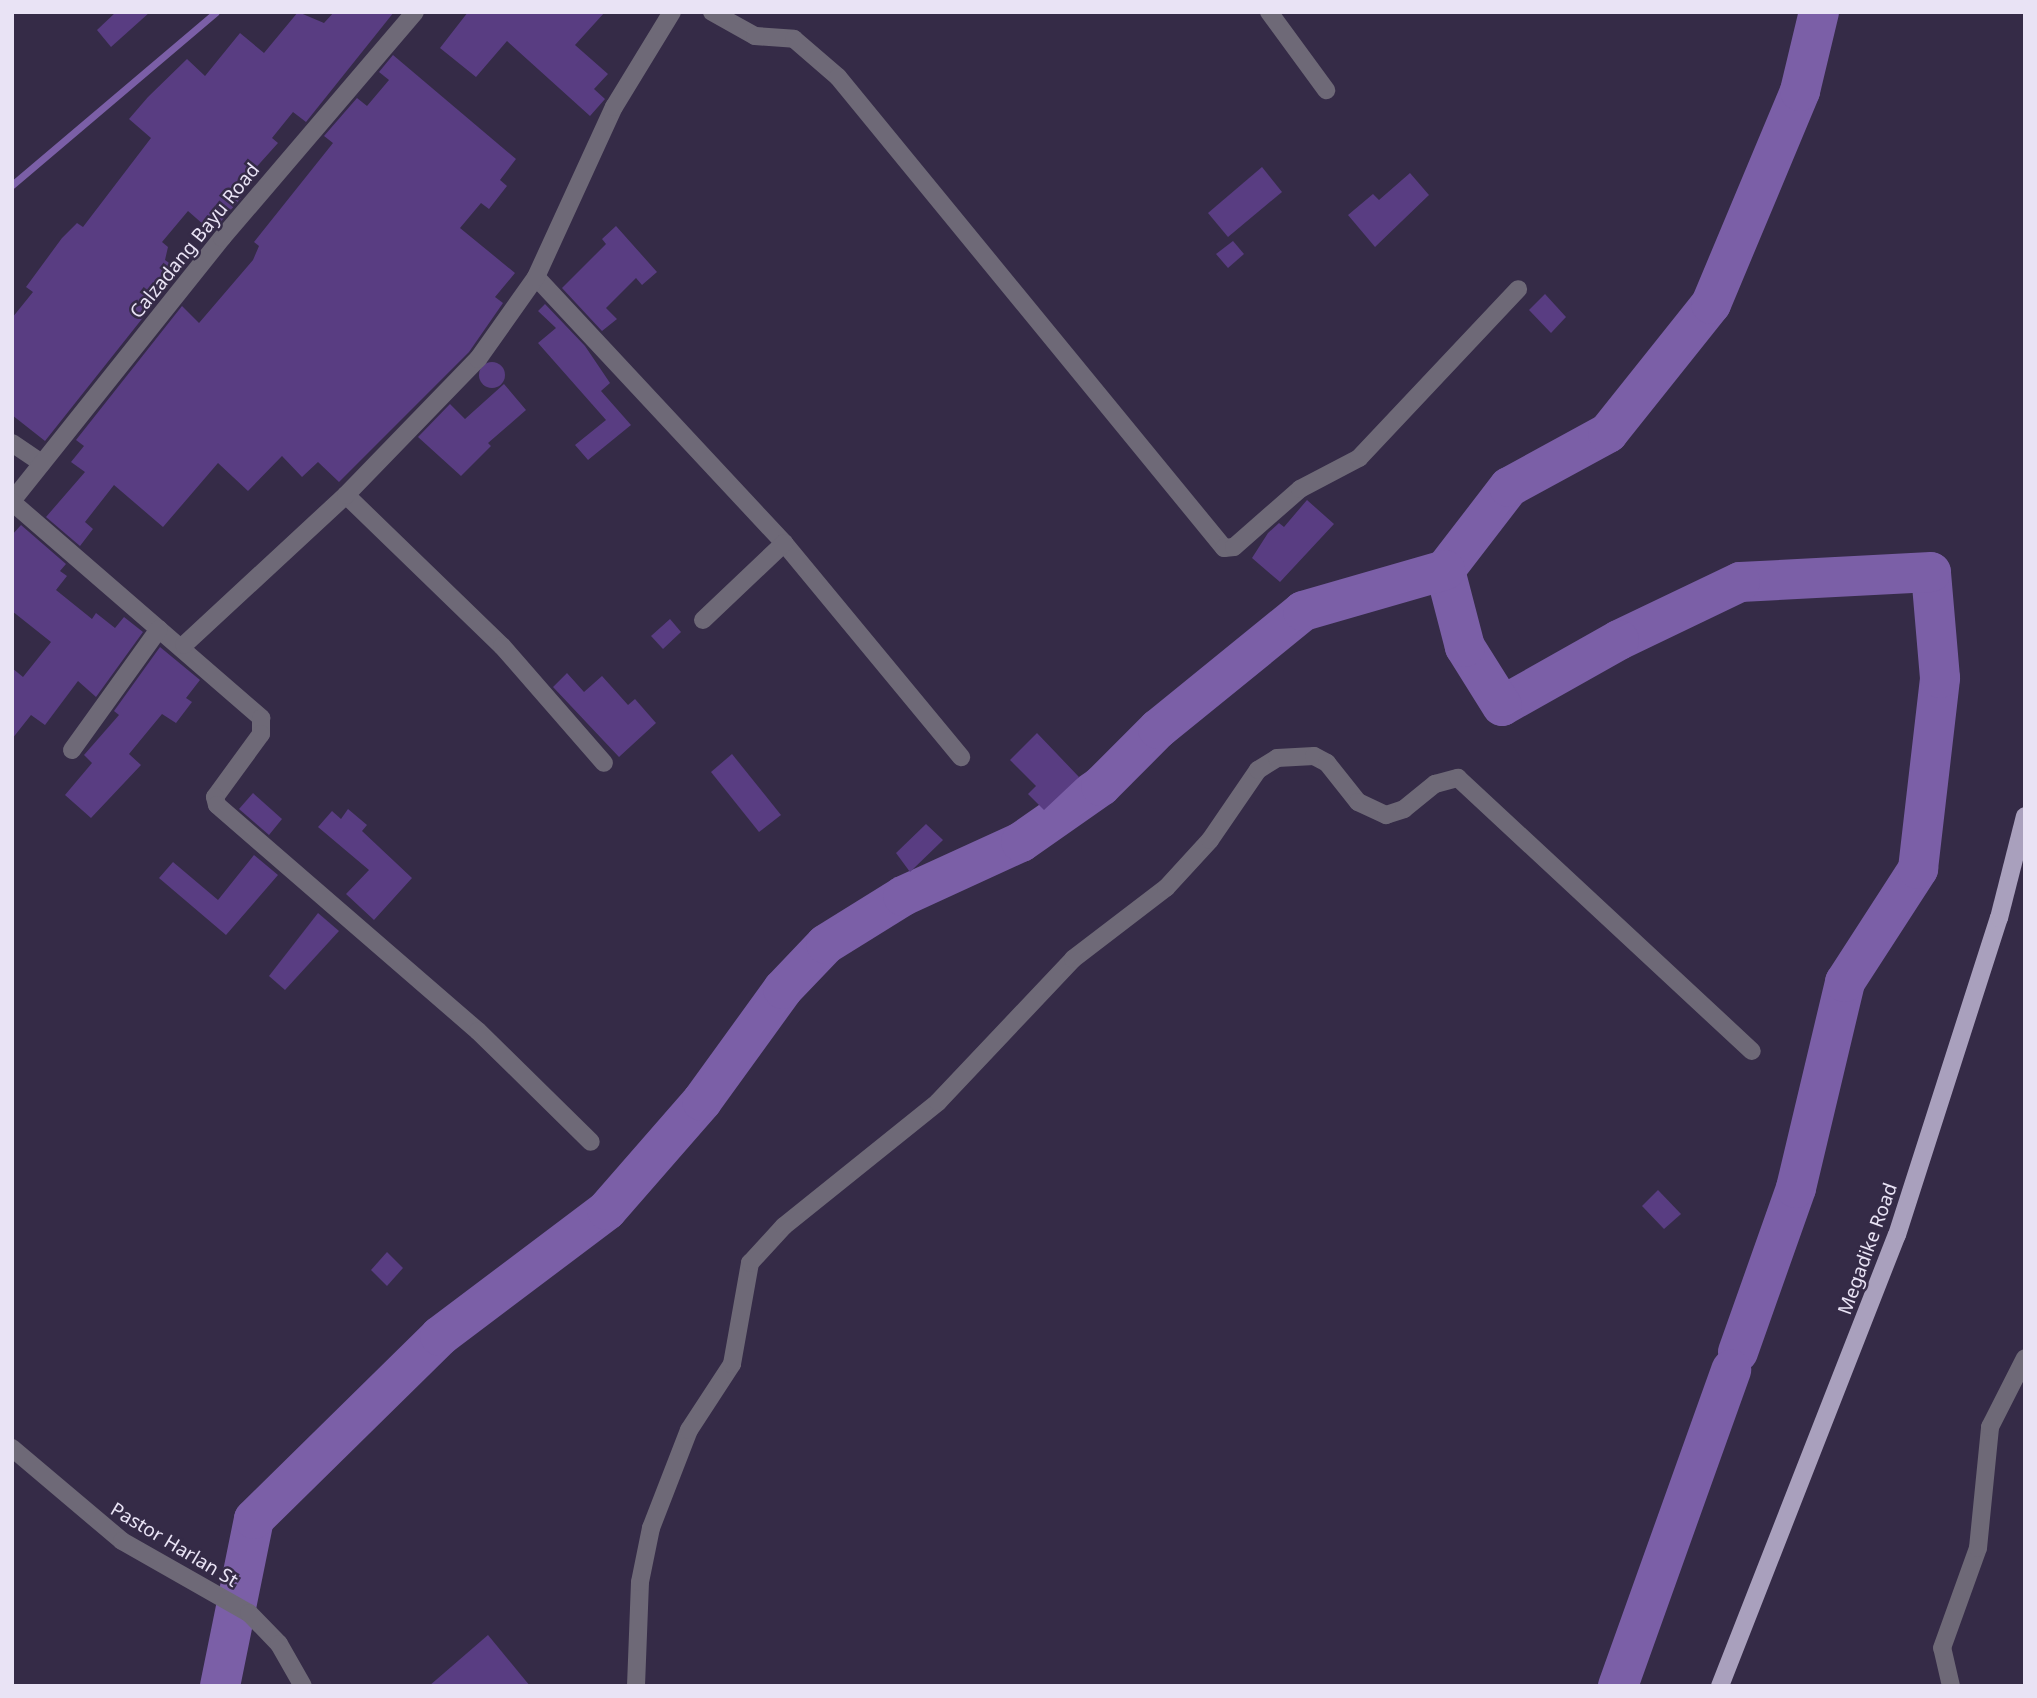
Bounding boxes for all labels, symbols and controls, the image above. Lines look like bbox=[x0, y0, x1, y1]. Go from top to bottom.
street label: Calzadang Bayu Road bbox=[125, 159, 265, 323]
street label: Megadike Road bbox=[1834, 1180, 1902, 1318]
street label: Pastor Harlan St bbox=[106, 1498, 242, 1592]

